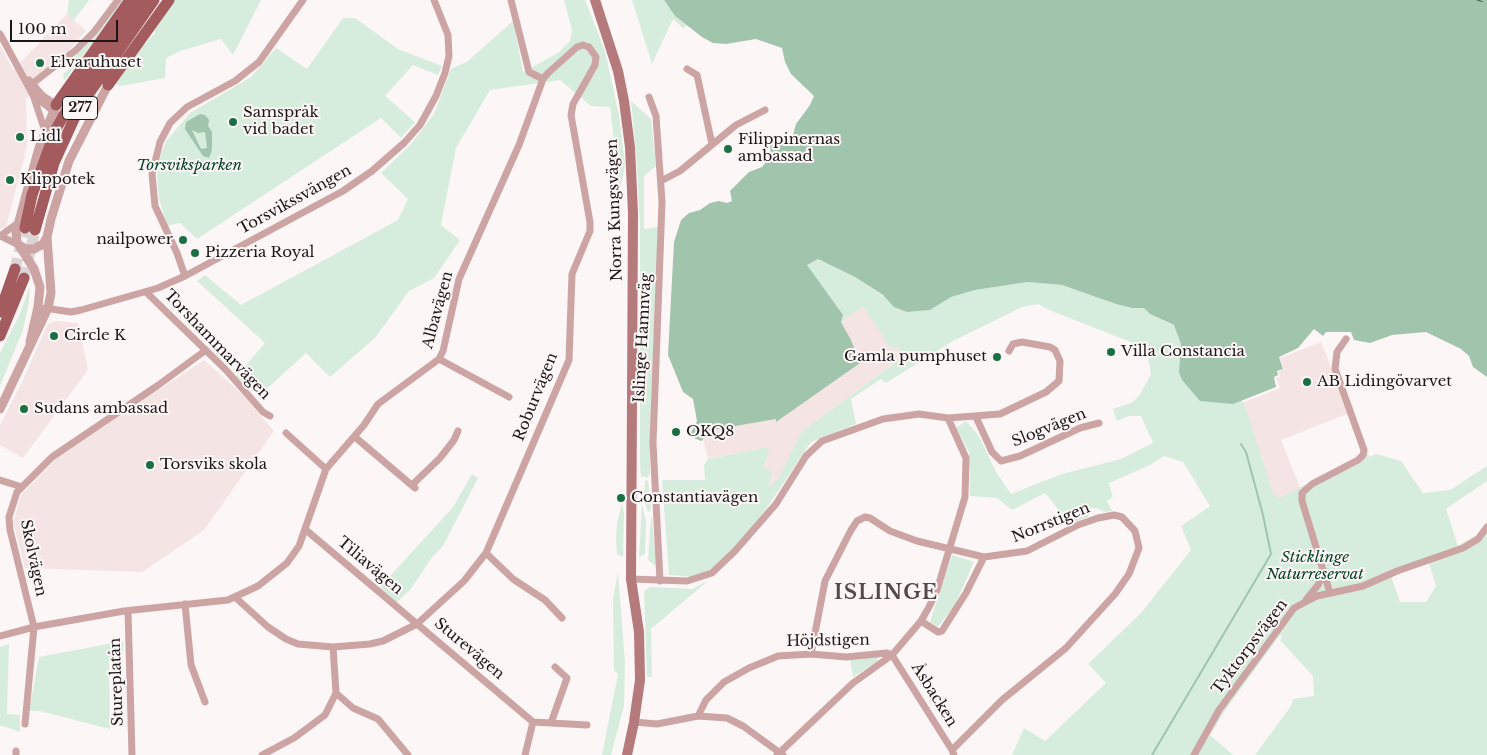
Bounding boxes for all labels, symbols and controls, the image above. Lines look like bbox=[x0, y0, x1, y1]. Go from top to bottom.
scale bar bbox=[12, 10, 120, 42]
text: 100 m bbox=[18, 19, 67, 38]
place label: Elvaruhuset bbox=[50, 54, 142, 72]
marker: Elvaruhuset bbox=[34, 57, 46, 69]
road number: 277 bbox=[62, 96, 98, 120]
place label: Samspråk vid badet bbox=[243, 104, 319, 139]
marker: Samspråk vid badet bbox=[227, 116, 239, 128]
place label: Lidl bbox=[30, 128, 61, 146]
marker: Lidl bbox=[14, 131, 26, 143]
place label: Filippinernas ambassad bbox=[738, 131, 840, 166]
street label: Norra Kungsvägen bbox=[604, 138, 626, 282]
marker: Filippinernas ambassad bbox=[722, 143, 734, 155]
park label: Torsviksparken bbox=[136, 157, 242, 175]
street label: Torsvikssvängen bbox=[235, 161, 355, 239]
place label: Klippotek bbox=[20, 171, 95, 189]
marker: Klippotek bbox=[4, 174, 16, 186]
place label: nailpower bbox=[96, 231, 173, 249]
marker: nailpower bbox=[177, 234, 189, 246]
place label: Pizzeria Royal bbox=[205, 244, 314, 262]
marker: Pizzeria Royal bbox=[189, 247, 201, 259]
street label: Albavägen bbox=[419, 269, 457, 351]
street label: Islinge Hamnväg bbox=[631, 273, 655, 403]
street label: Torshammarvägen bbox=[160, 286, 274, 404]
place label: Circle K bbox=[64, 327, 126, 345]
marker: Circle K bbox=[48, 330, 60, 342]
place label: Villa Constancia bbox=[1121, 343, 1245, 361]
marker: Villa Constancia bbox=[1105, 346, 1117, 358]
place label: Gamla pumphuset bbox=[844, 348, 987, 366]
street label: Roburvägen bbox=[510, 350, 562, 444]
marker: Gamla pumphuset bbox=[991, 351, 1003, 363]
place label: AB Lidingövarvet bbox=[1317, 373, 1452, 391]
marker: AB Lidingövarvet bbox=[1301, 376, 1313, 388]
place label: Sudans ambassad bbox=[34, 400, 168, 418]
marker: Sudans ambassad bbox=[18, 403, 30, 415]
street label: Slogvägen bbox=[1009, 405, 1089, 451]
place label: OKQ8 bbox=[686, 423, 734, 441]
marker: OKQ8 bbox=[670, 426, 682, 438]
place label: Torsviks skola bbox=[160, 456, 267, 474]
marker: Torsviks skola bbox=[144, 459, 156, 471]
place label: Constantiavägen bbox=[631, 489, 758, 507]
marker: Constantiavägen bbox=[615, 492, 627, 504]
street label: Norrstigen bbox=[1009, 499, 1093, 547]
street label: Skolvägen bbox=[16, 518, 50, 598]
street label: Tiliavägen bbox=[334, 533, 406, 599]
park label: Sticklinge Naturreservat bbox=[1266, 549, 1364, 584]
district label: ISLINGE bbox=[833, 581, 939, 605]
street label: Tyktorpsvägen bbox=[1208, 596, 1292, 698]
street label: Sturevägen bbox=[430, 615, 508, 683]
street label: Höjdstigen bbox=[786, 631, 870, 651]
street label: Stureplatån bbox=[106, 637, 128, 727]
street label: Åsbacken bbox=[907, 660, 961, 730]

